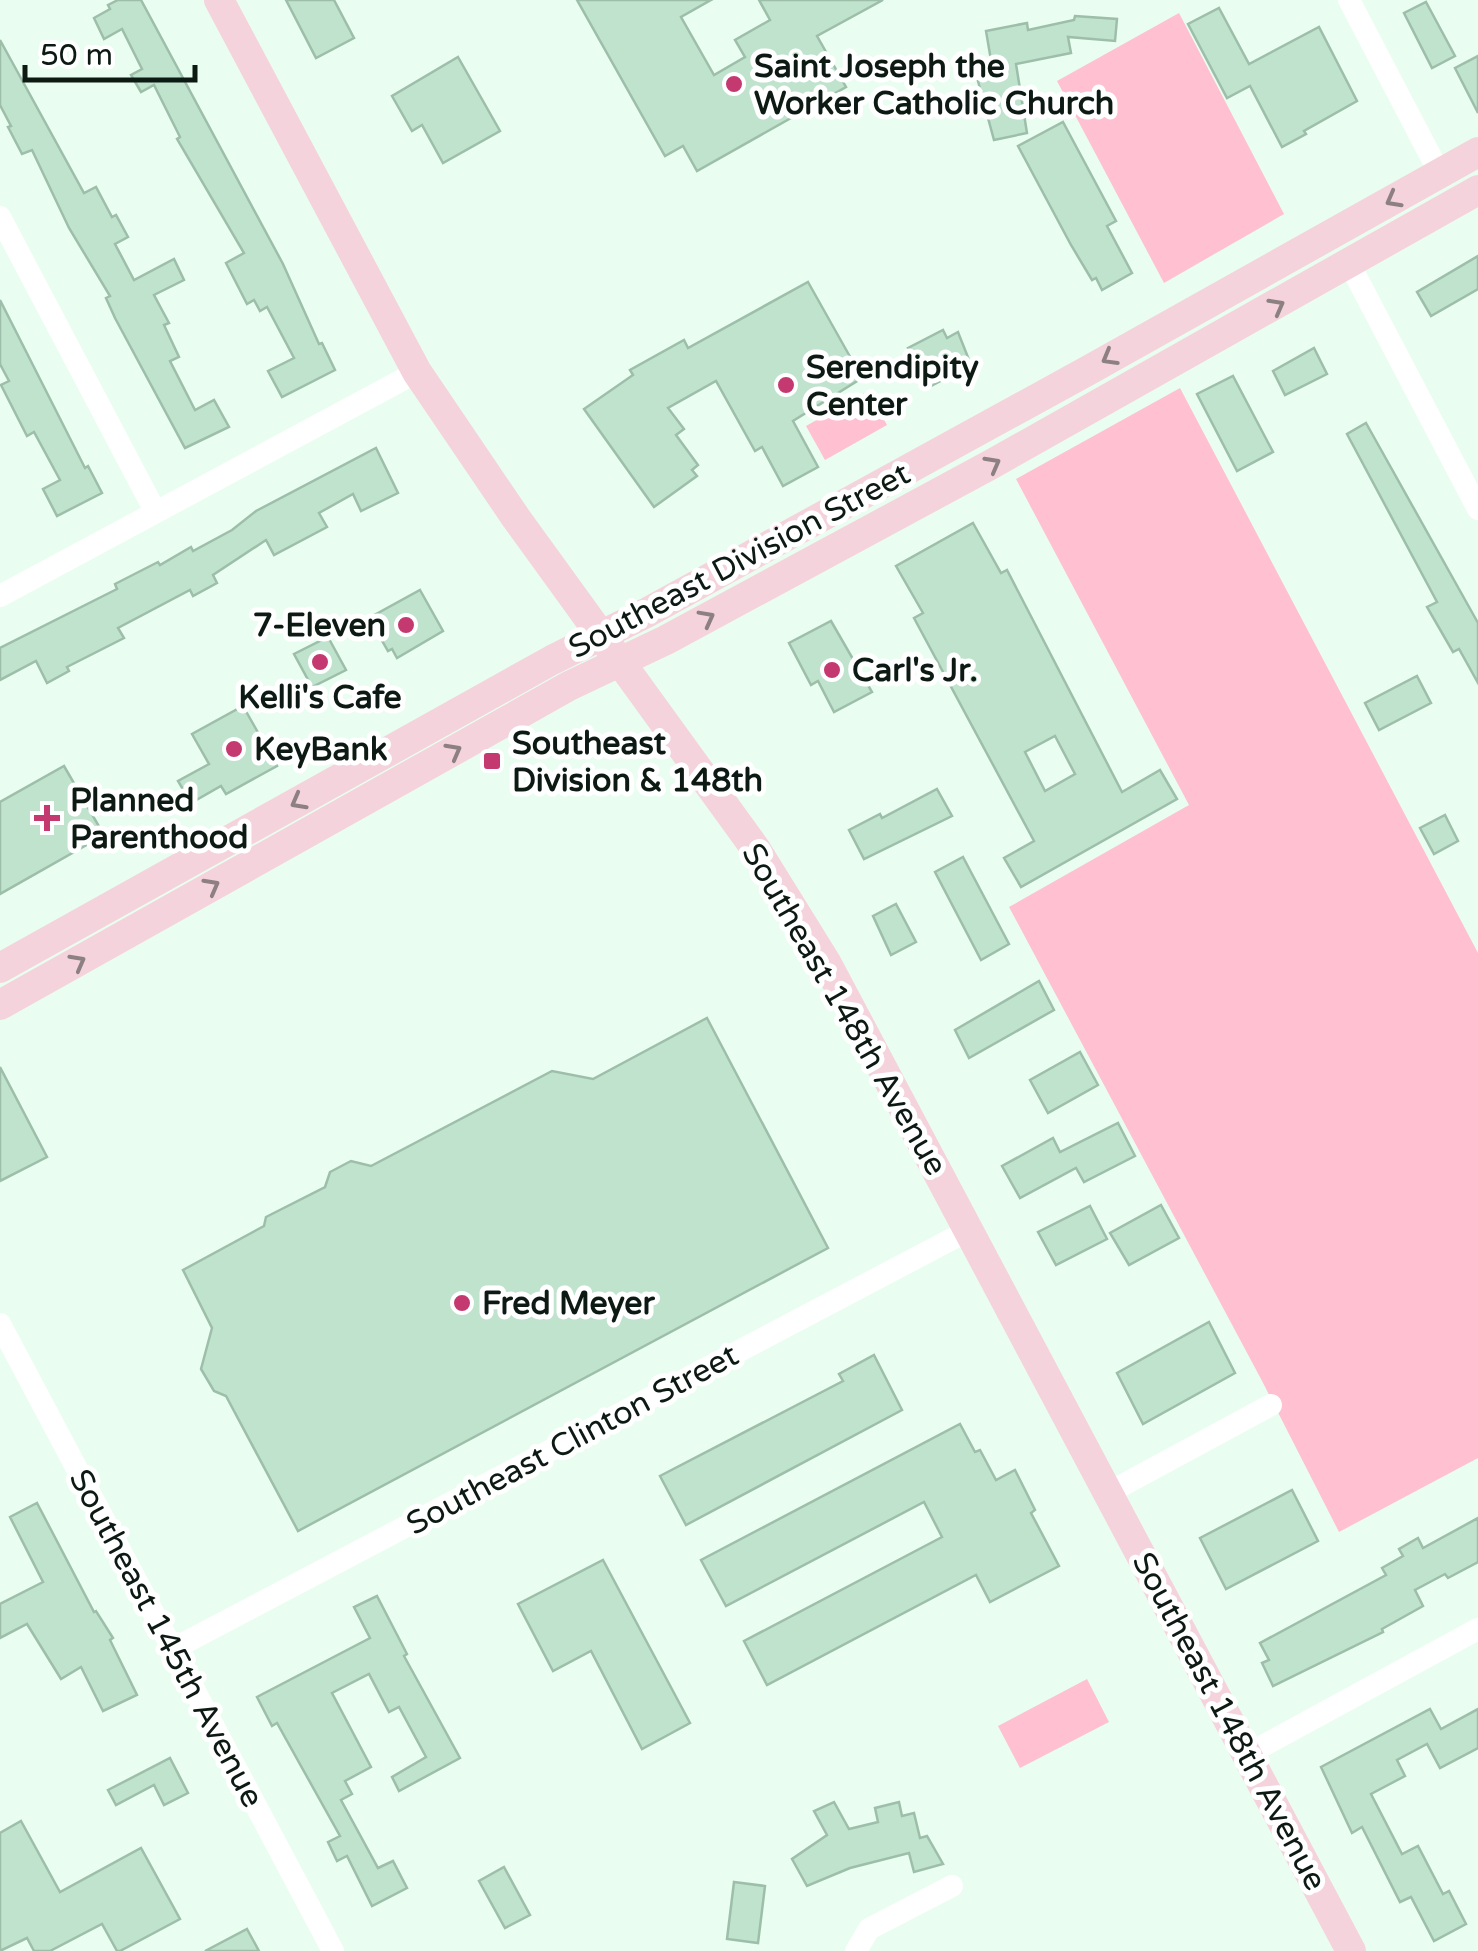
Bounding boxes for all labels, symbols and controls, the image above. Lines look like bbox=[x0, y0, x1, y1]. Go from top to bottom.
scale bar bbox=[25, 20, 195, 82]
text: 50 m bbox=[40, 37, 113, 74]
place label: Saint Joseph the Worker Catholic Church bbox=[754, 48, 1114, 123]
marker: Saint Joseph the Worker Catholic Church bbox=[723, 73, 745, 95]
one-way arrow bbox=[1386, 188, 1404, 207]
one-way arrow bbox=[1266, 298, 1284, 318]
one-way arrow bbox=[1102, 346, 1120, 365]
place label: Serendipity Center bbox=[806, 349, 979, 424]
marker: Serendipity Center bbox=[775, 374, 797, 396]
street label: Southeast Division Street bbox=[562, 455, 917, 667]
one-way arrow bbox=[982, 456, 1000, 476]
place label: 7-Eleven bbox=[253, 607, 386, 645]
one-way arrow bbox=[696, 610, 714, 630]
marker: 7-Eleven bbox=[395, 614, 417, 636]
marker: Kelli's Cafe bbox=[309, 651, 331, 673]
place label: Carl's Jr. bbox=[852, 652, 978, 690]
marker: Carl's Jr. bbox=[821, 659, 843, 681]
place label: Kelli's Cafe bbox=[238, 679, 402, 717]
place label: Southeast Division & 148th bbox=[512, 725, 763, 800]
place label: KeyBank bbox=[254, 731, 387, 769]
marker: KeyBank bbox=[223, 738, 245, 760]
one-way arrow bbox=[443, 744, 461, 763]
marker: Southeast Division & 148th bbox=[481, 750, 503, 772]
place label: Planned Parenthood bbox=[70, 782, 248, 857]
one-way arrow bbox=[291, 789, 309, 809]
marker: Planned Parenthood bbox=[34, 805, 60, 831]
street label: Southeast 148th Avenue bbox=[733, 837, 955, 1182]
one-way arrow bbox=[202, 879, 220, 899]
one-way arrow bbox=[67, 954, 85, 974]
place label: Fred Meyer bbox=[482, 1285, 655, 1323]
marker: Fred Meyer bbox=[451, 1292, 473, 1314]
street label: Southeast Clinton Street bbox=[400, 1336, 745, 1544]
street label: Southeast 145th Avenue bbox=[61, 1463, 271, 1814]
street label: Southeast 148th Avenue bbox=[1124, 1546, 1334, 1897]

